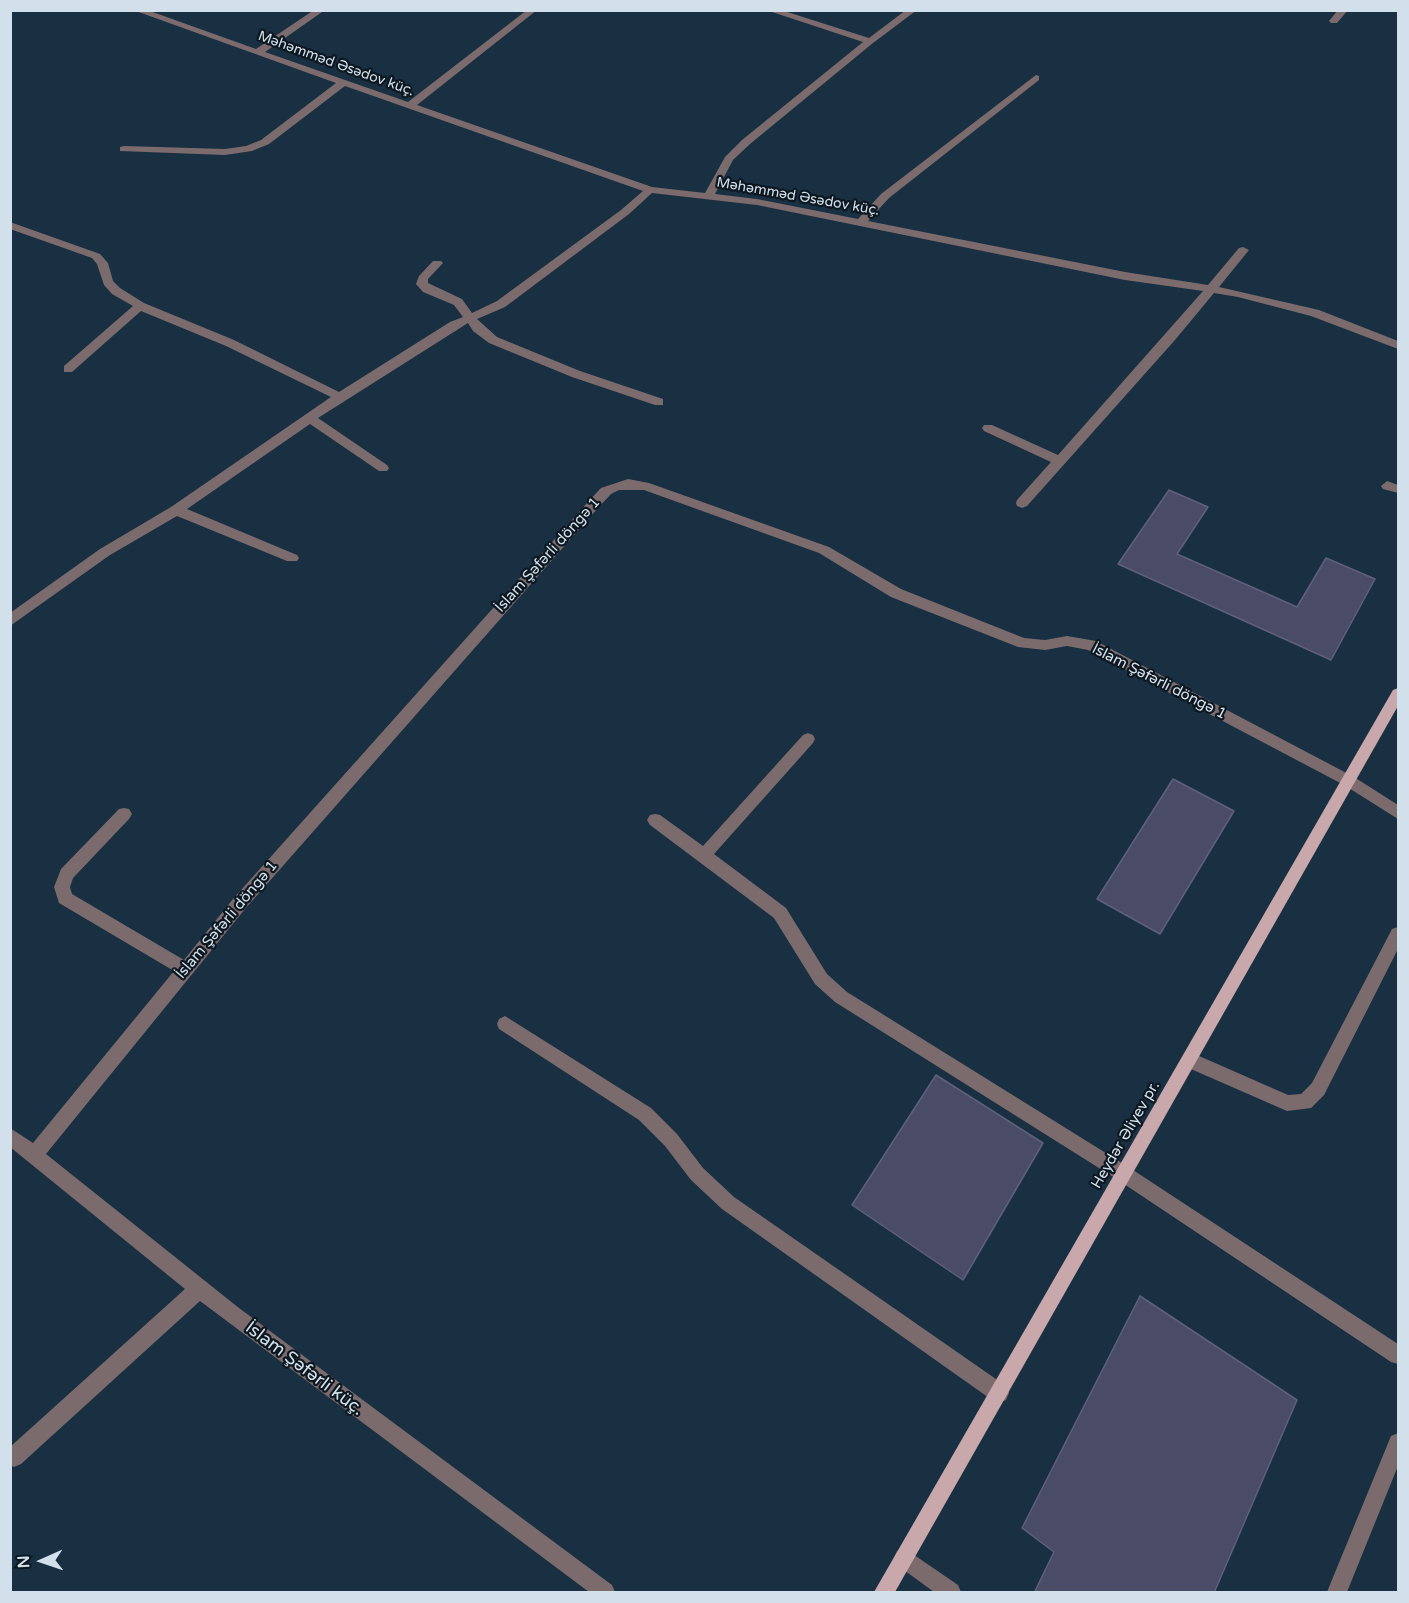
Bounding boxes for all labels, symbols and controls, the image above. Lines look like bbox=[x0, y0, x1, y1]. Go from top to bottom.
street label: Məhəmməd Əsədov küç. bbox=[256, 28, 416, 100]
street label: Məhəmməd Əsədov küç. bbox=[715, 174, 881, 220]
street label: İslam Şəfərli döngə 1 bbox=[492, 494, 604, 616]
street label: İslam Şəfərli döngə 1 bbox=[1089, 640, 1229, 724]
street label: İslam Şəfərli döngə 1 bbox=[172, 857, 282, 983]
street label: Heydər Əliyev pr. bbox=[1088, 1078, 1164, 1192]
street label: İslam Şəfərli küç. bbox=[241, 1317, 367, 1421]
north arrow bbox=[12, 1531, 72, 1591]
text: N bbox=[14, 1555, 34, 1569]

